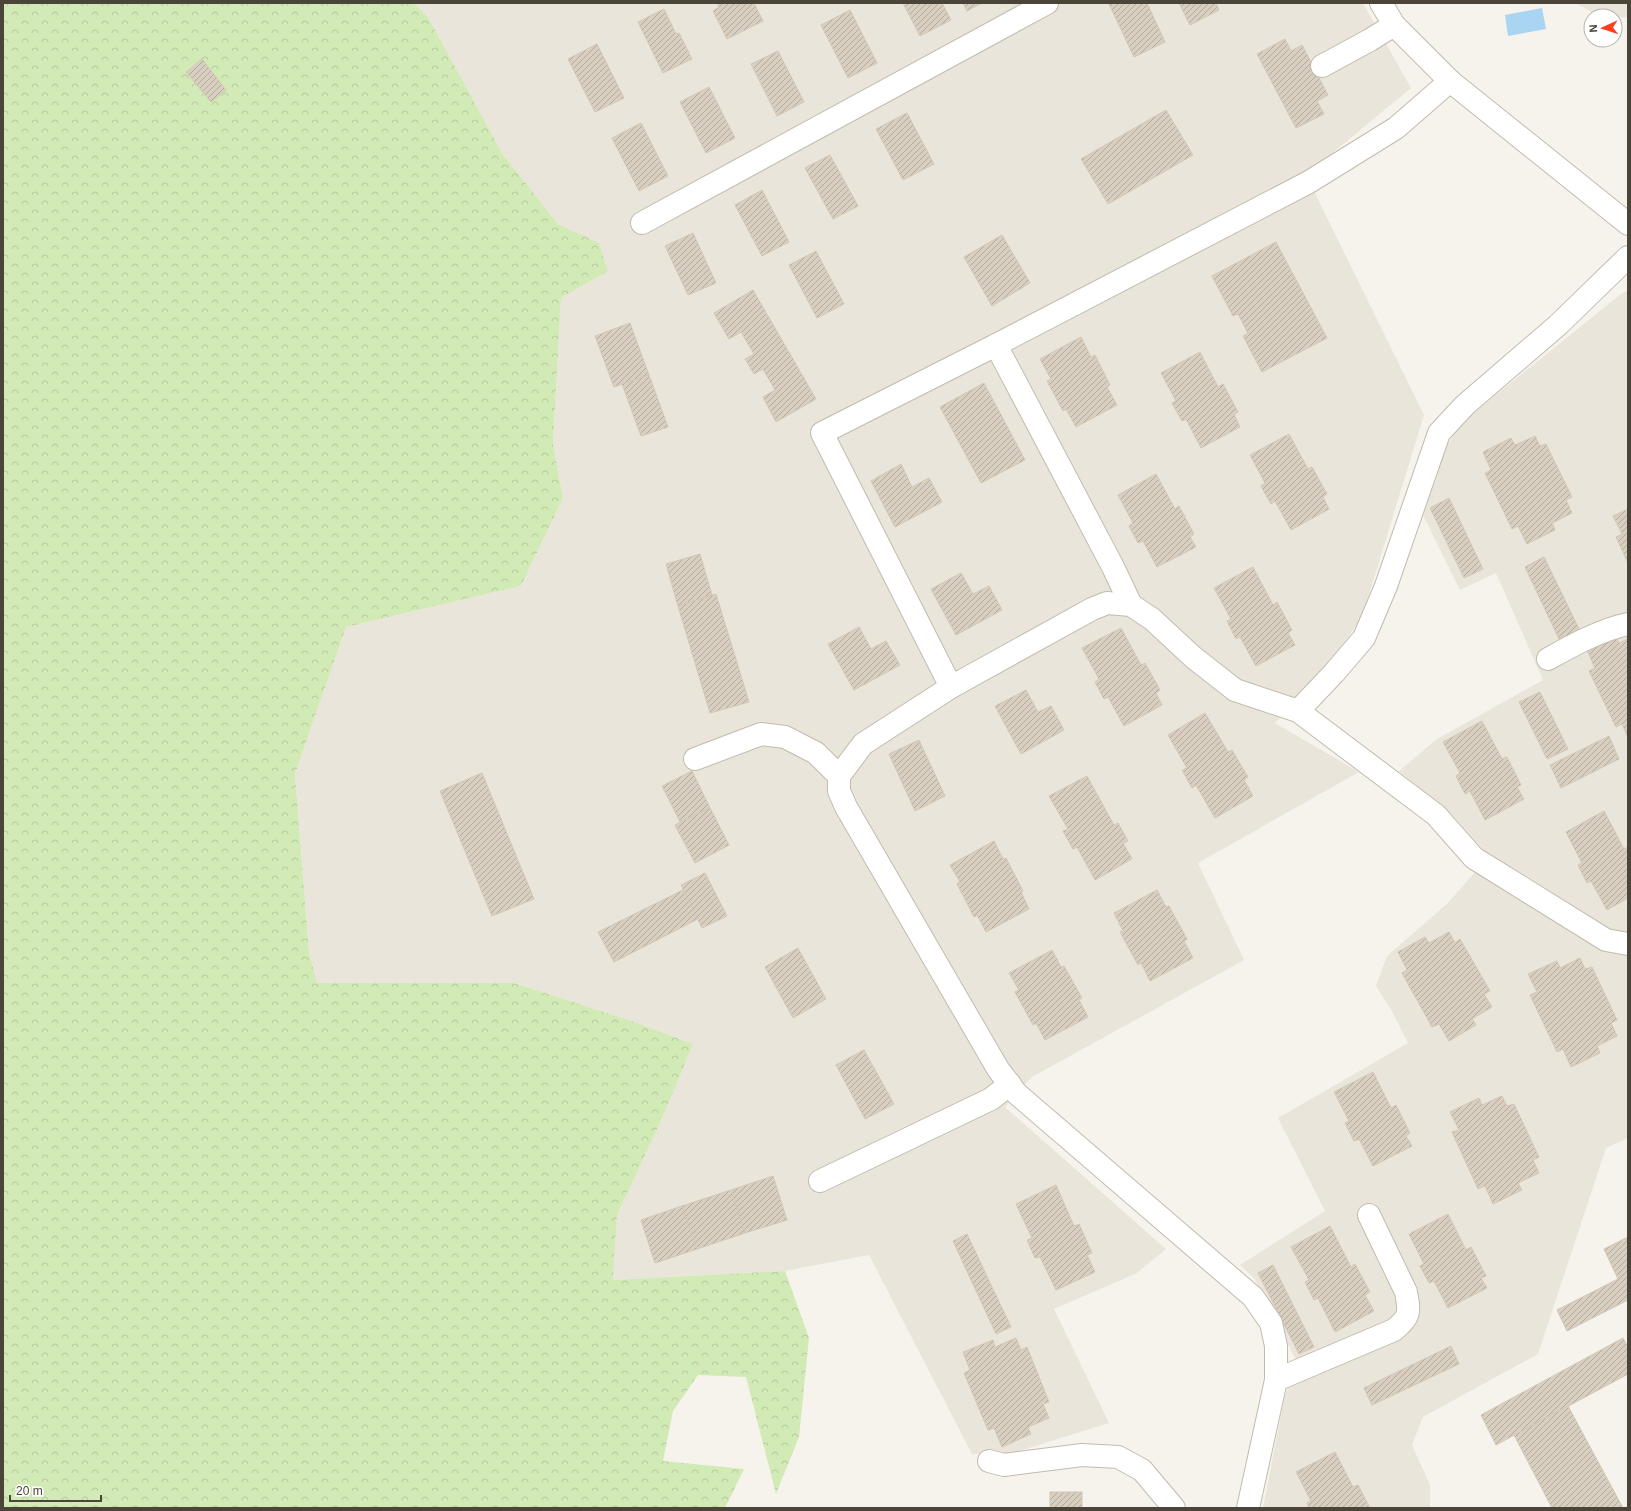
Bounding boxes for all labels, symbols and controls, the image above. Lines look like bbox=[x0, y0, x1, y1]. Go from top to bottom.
north arrow bbox=[1583, 8, 1623, 48]
text: N bbox=[1587, 24, 1599, 33]
scale bar bbox=[10, 1477, 101, 1503]
text: 20 m bbox=[16, 1484, 43, 1498]

